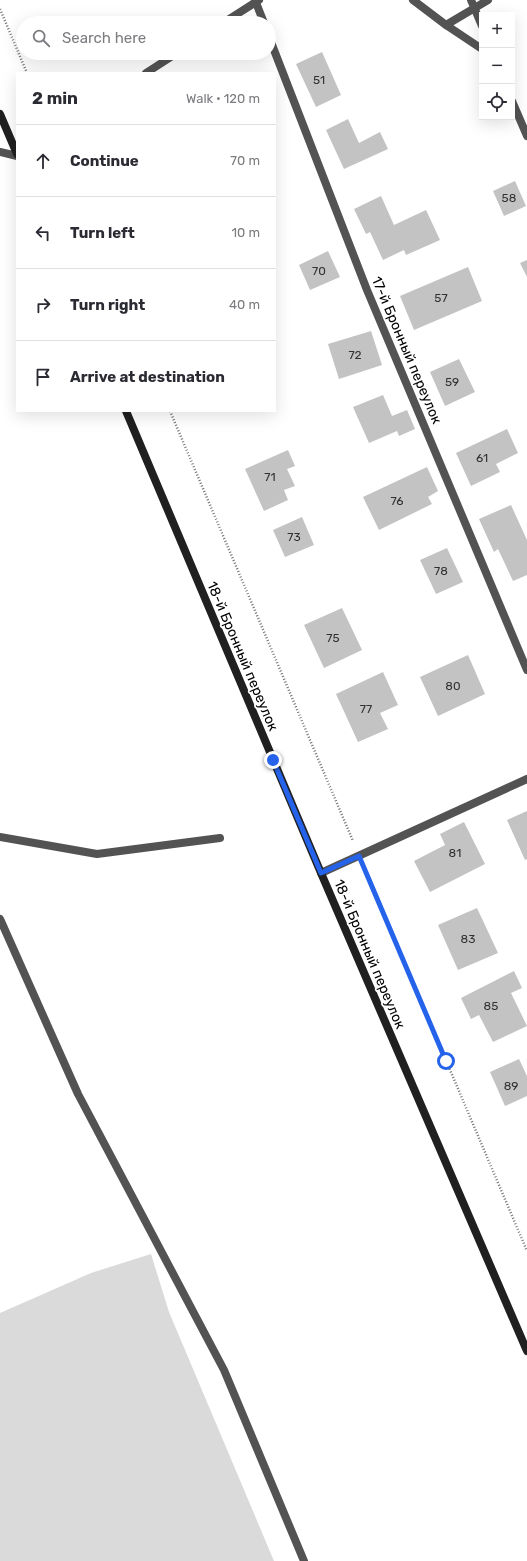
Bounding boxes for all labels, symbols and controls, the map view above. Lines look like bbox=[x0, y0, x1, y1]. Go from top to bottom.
map controls bbox=[479, 12, 515, 120]
button: + bbox=[479, 12, 515, 48]
search box bbox=[16, 16, 276, 60]
icon: search bbox=[30, 27, 52, 49]
text: Search here bbox=[62, 29, 146, 47]
button: − bbox=[479, 48, 515, 84]
house number: 51 bbox=[313, 73, 325, 87]
button: locate bbox=[479, 84, 515, 120]
text: 2 min bbox=[32, 88, 78, 108]
text: Walk · 120 m bbox=[186, 91, 260, 106]
icon: ahead bbox=[32, 150, 54, 172]
text: Continue bbox=[70, 152, 139, 170]
text: 70 m bbox=[230, 153, 260, 168]
house number: 58 bbox=[502, 191, 516, 205]
icon: left bbox=[32, 222, 54, 244]
text: Turn left bbox=[70, 224, 135, 242]
text: 10 m bbox=[231, 225, 260, 240]
house number: 70 bbox=[312, 264, 326, 278]
street label: 17-й Бронный переулок bbox=[368, 274, 446, 427]
house number: 57 bbox=[434, 291, 448, 305]
icon: right bbox=[32, 294, 54, 316]
text: Turn right bbox=[70, 296, 145, 314]
text: 40 m bbox=[229, 297, 260, 312]
house number: 72 bbox=[348, 348, 362, 362]
icon: arrive bbox=[32, 366, 54, 388]
text: Arrive at destination bbox=[70, 368, 225, 386]
house number: 59 bbox=[445, 375, 459, 389]
house number: 61 bbox=[476, 451, 488, 465]
house number: 71 bbox=[264, 470, 276, 484]
house number: 76 bbox=[390, 494, 404, 508]
house number: 73 bbox=[287, 530, 301, 544]
house number: 78 bbox=[434, 564, 448, 578]
street label: 18-й Бронный переулок bbox=[203, 579, 282, 734]
house number: 75 bbox=[326, 631, 340, 645]
house number: 80 bbox=[445, 679, 461, 693]
house number: 77 bbox=[360, 702, 372, 716]
route end bbox=[264, 751, 282, 769]
house number: 81 bbox=[449, 846, 461, 860]
street label: 18-й Бронный переулок bbox=[330, 877, 409, 1032]
house number: 83 bbox=[461, 932, 475, 946]
house number: 85 bbox=[484, 999, 498, 1013]
route start bbox=[437, 1052, 455, 1070]
house number: 89 bbox=[504, 1079, 518, 1093]

